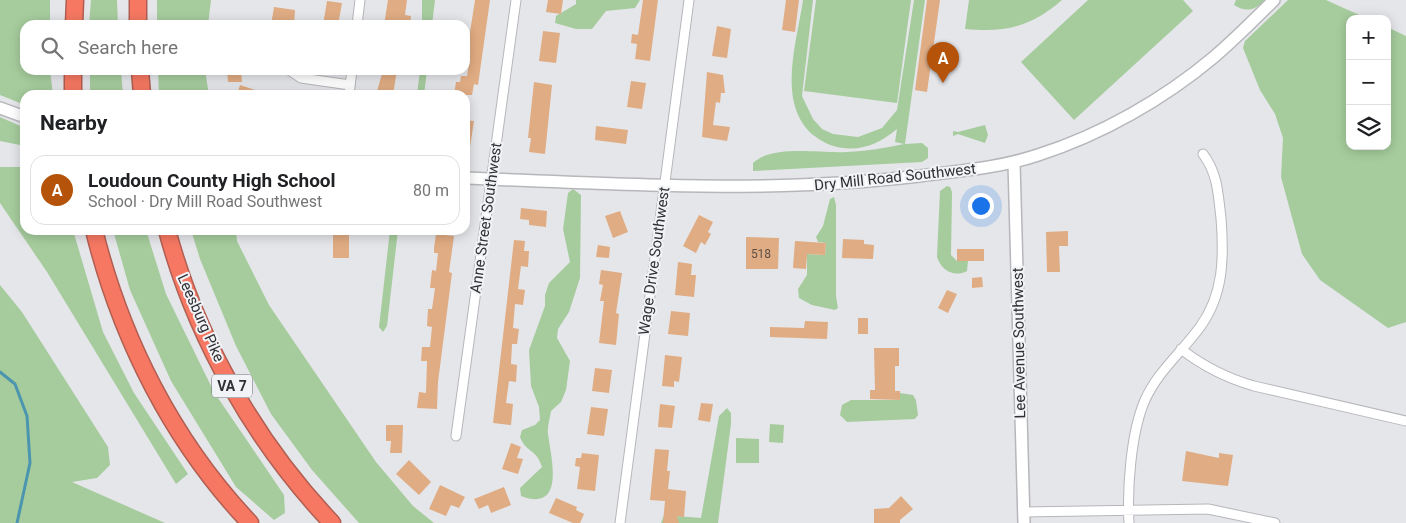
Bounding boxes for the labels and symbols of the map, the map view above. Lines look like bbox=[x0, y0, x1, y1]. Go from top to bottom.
pin: A bbox=[927, 42, 959, 83]
street label: Anne Street Southwest bbox=[467, 141, 506, 295]
street label: Dry Mill Road Southwest bbox=[813, 160, 977, 194]
street label: Wage Drive Southwest bbox=[635, 186, 673, 336]
your location bbox=[968, 193, 994, 219]
house number: 518 bbox=[751, 247, 771, 261]
street label: Lee Avenue Southwest bbox=[1009, 267, 1029, 419]
street label: Leesburg Pike bbox=[174, 271, 228, 365]
road number: VA 7 bbox=[212, 374, 252, 398]

